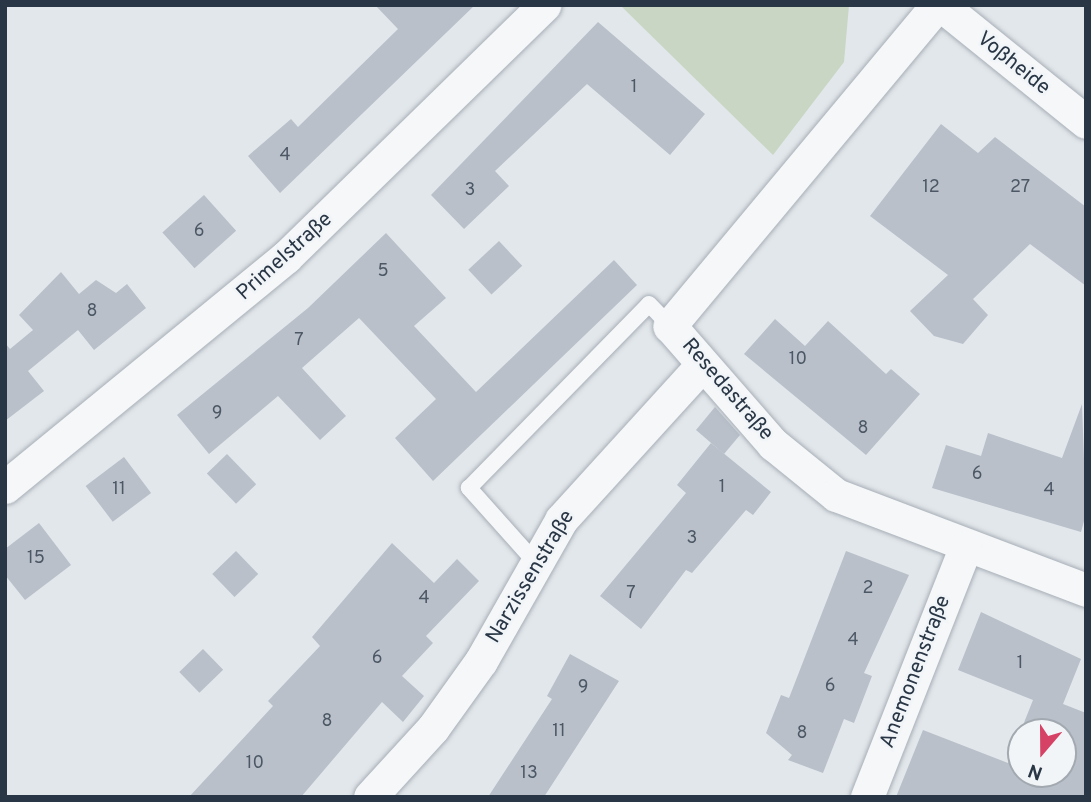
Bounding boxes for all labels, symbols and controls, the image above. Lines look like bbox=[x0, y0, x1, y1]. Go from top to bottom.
street label: Voßheide bbox=[971, 27, 1055, 101]
house number: 1 bbox=[631, 77, 637, 99]
house number: 4 bbox=[279, 145, 291, 167]
house number: 12 bbox=[922, 177, 940, 199]
house number: 27 bbox=[1010, 177, 1030, 199]
house number: 3 bbox=[465, 180, 475, 202]
street label: Primelstraße bbox=[232, 208, 338, 306]
house number: 6 bbox=[194, 221, 204, 243]
house number: 5 bbox=[377, 261, 389, 283]
house number: 8 bbox=[87, 301, 97, 323]
house number: 7 bbox=[294, 330, 304, 352]
street label: Resedastraße bbox=[676, 334, 778, 446]
house number: 10 bbox=[789, 349, 807, 371]
house number: 9 bbox=[212, 403, 222, 425]
house number: 8 bbox=[858, 418, 868, 440]
house number: 6 bbox=[972, 464, 982, 486]
house number: 1 bbox=[719, 477, 725, 499]
house number: 11 bbox=[112, 479, 126, 501]
house number: 4 bbox=[1043, 480, 1055, 502]
street label: Narzissenstraße bbox=[481, 506, 581, 648]
house number: 3 bbox=[687, 528, 697, 550]
house number: 15 bbox=[27, 548, 45, 570]
house number: 2 bbox=[862, 578, 874, 600]
house number: 7 bbox=[626, 583, 636, 605]
house number: 4 bbox=[418, 588, 430, 610]
street label: Anemonenstraße bbox=[875, 592, 957, 752]
house number: 4 bbox=[847, 630, 859, 652]
house number: 6 bbox=[372, 648, 382, 670]
house number: 1 bbox=[1017, 653, 1023, 675]
house number: 6 bbox=[825, 676, 835, 698]
house number: 9 bbox=[578, 677, 588, 699]
house number: 8 bbox=[322, 711, 332, 733]
north arrow bbox=[1007, 718, 1077, 788]
house number: 11 bbox=[552, 721, 566, 743]
house number: 8 bbox=[797, 723, 807, 745]
house number: 10 bbox=[246, 753, 264, 775]
text: N bbox=[1025, 757, 1046, 784]
house number: 13 bbox=[520, 763, 538, 785]

